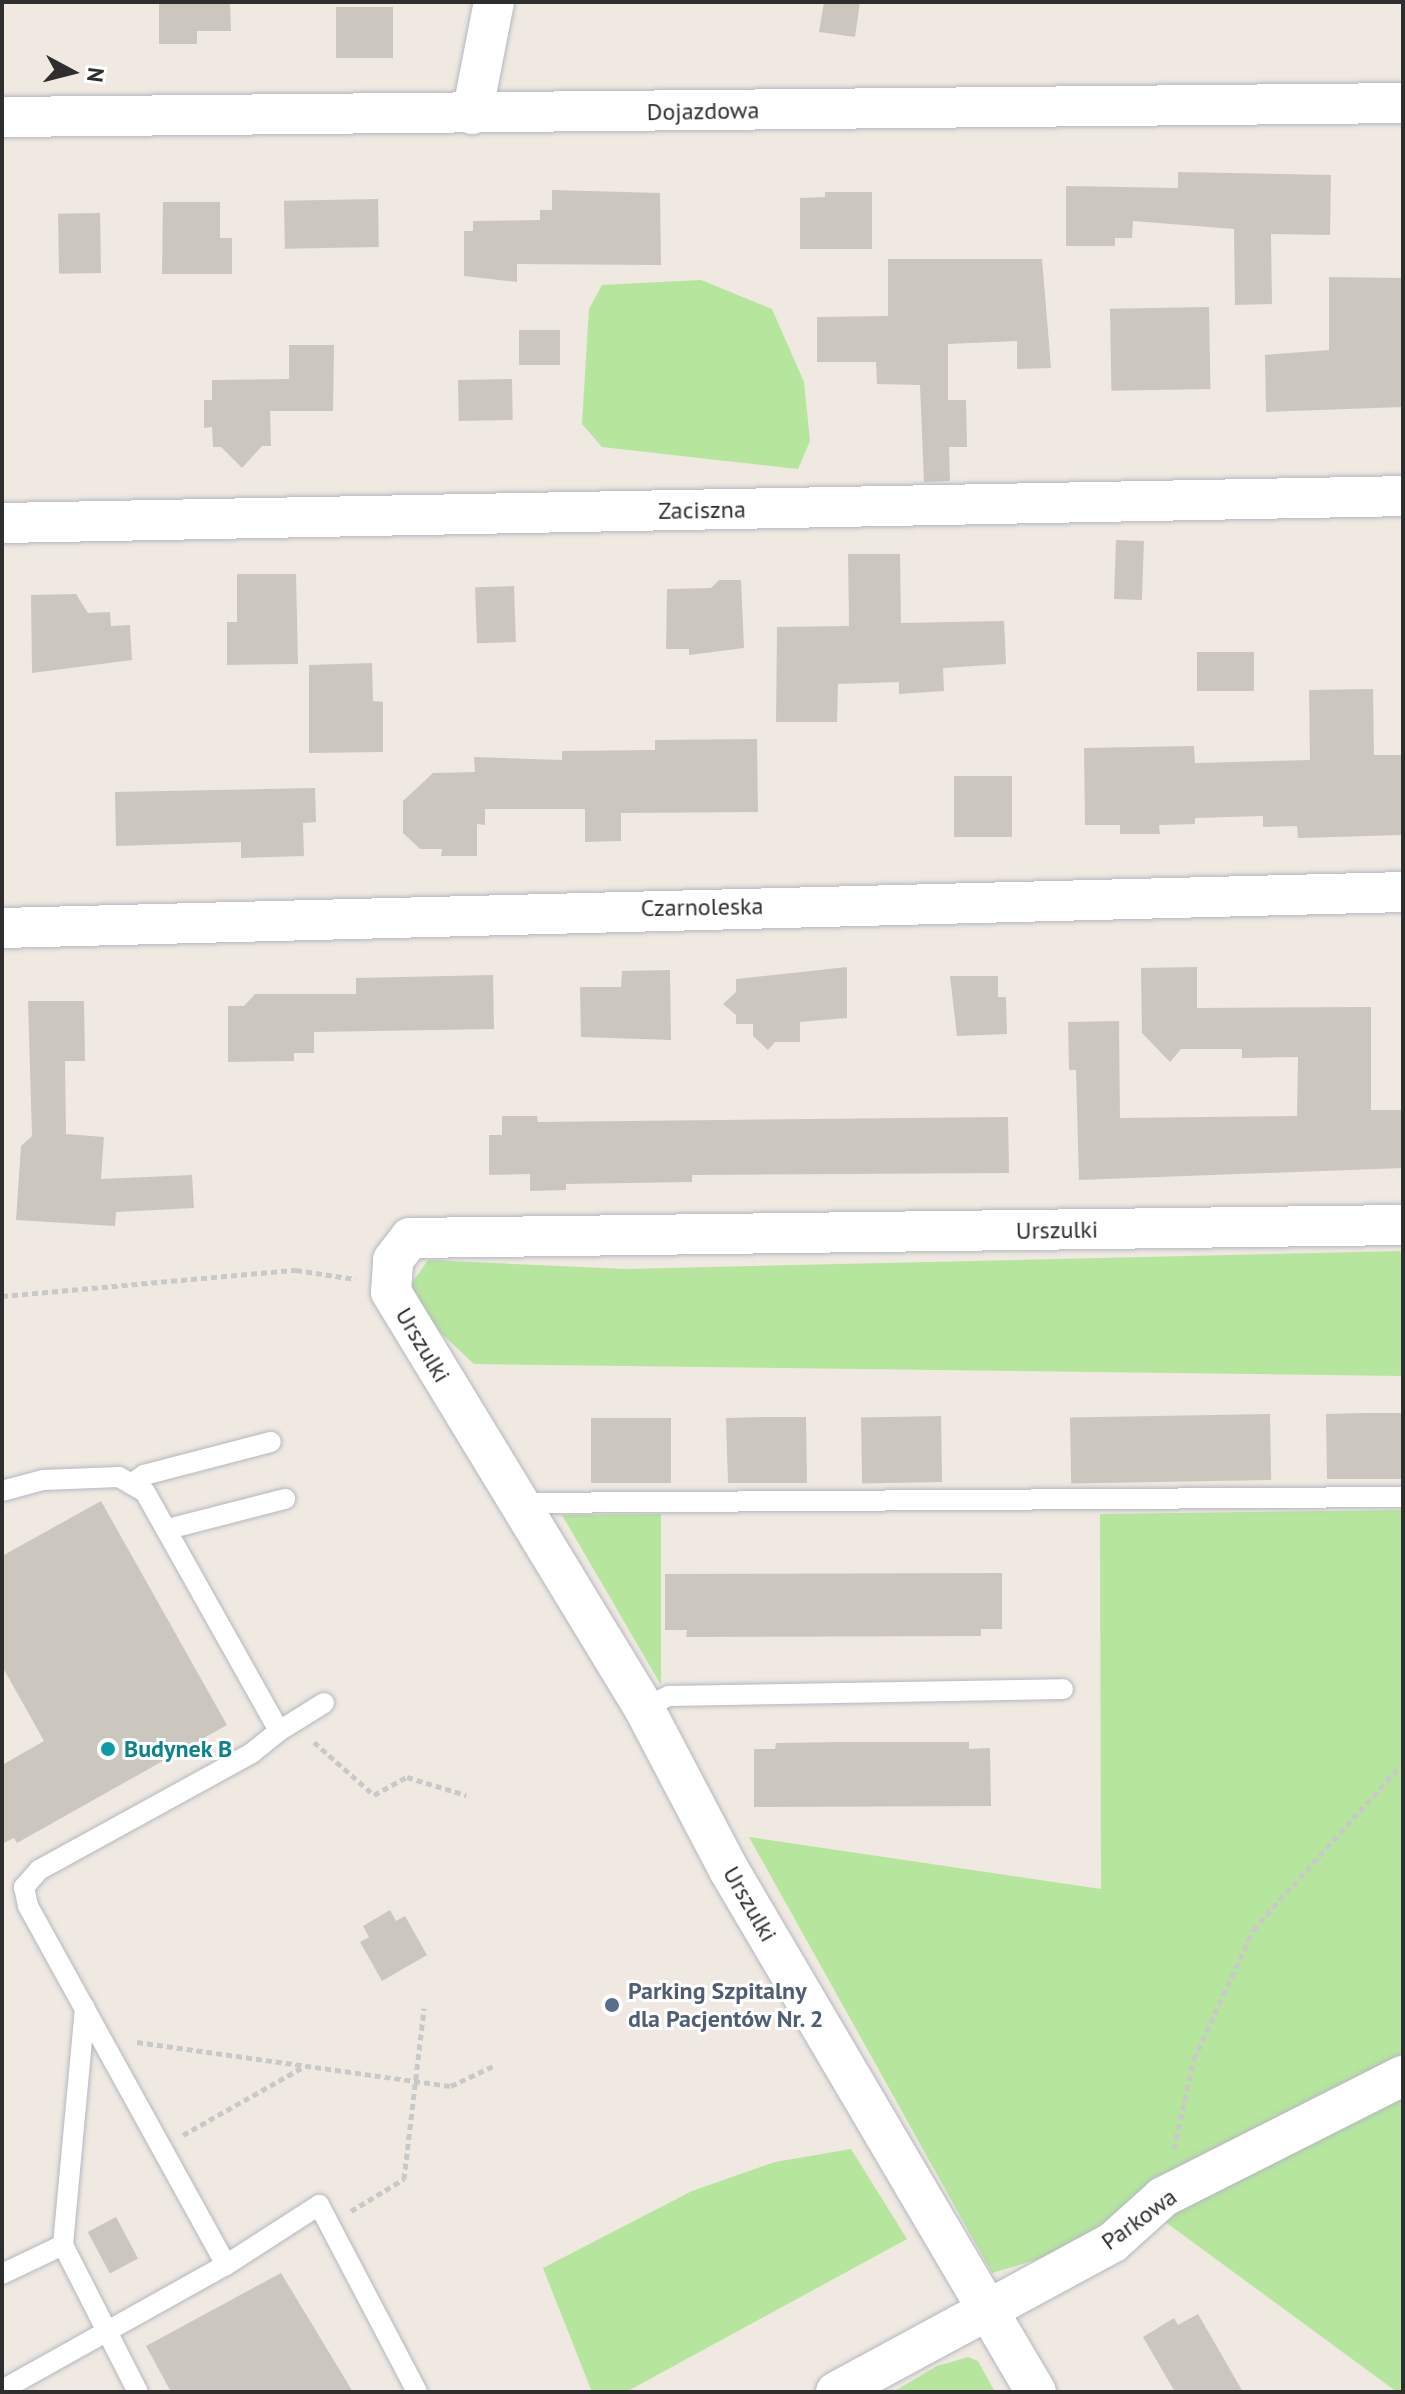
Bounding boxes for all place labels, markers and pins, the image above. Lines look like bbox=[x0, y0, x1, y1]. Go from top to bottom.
place label: Budynek B bbox=[124, 1735, 233, 1763]
marker: Budynek B bbox=[99, 1740, 117, 1758]
place label: Parking Szpitalny dla Pacjentów Nr. 2 bbox=[628, 1977, 826, 2033]
marker: Parking Szpitalny dla Pacjentów Nr. 2 bbox=[603, 1996, 621, 2014]

